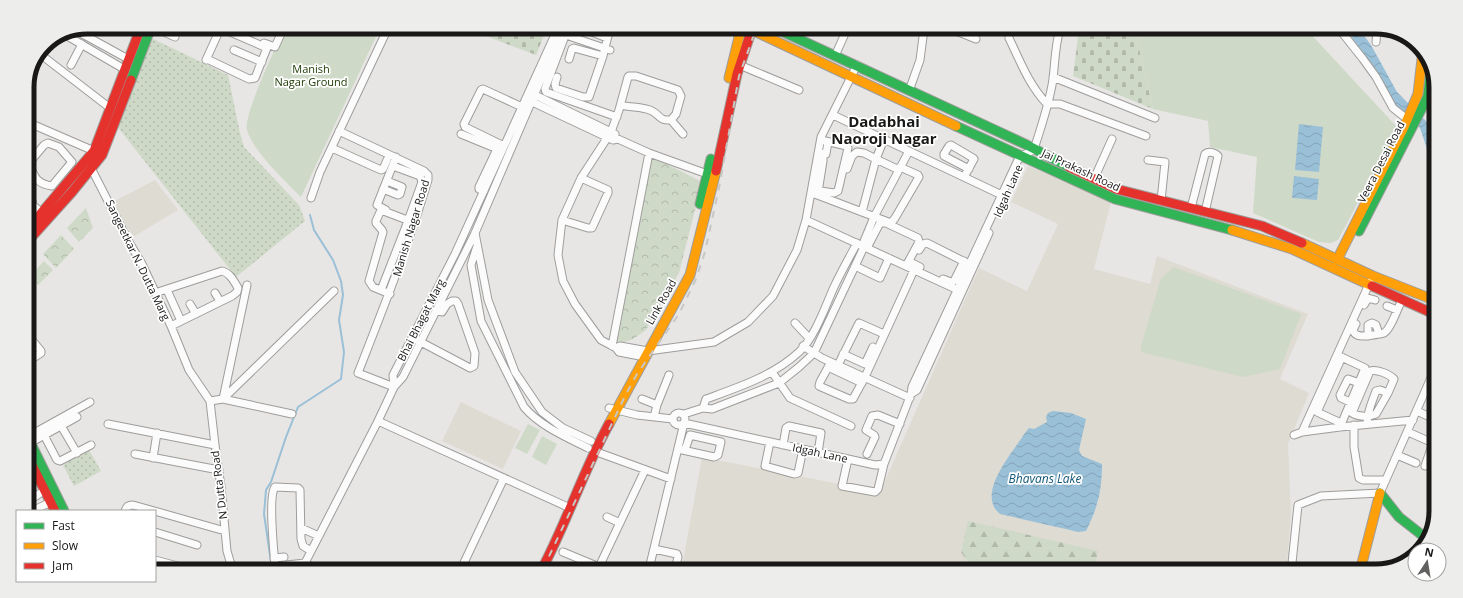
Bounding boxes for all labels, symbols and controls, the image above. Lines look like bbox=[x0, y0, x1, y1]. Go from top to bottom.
park label: Manish Nagar Ground bbox=[274, 61, 348, 89]
district label: Dadabhai Naoroji Nagar bbox=[831, 111, 937, 148]
street label: Veera Desai Road bbox=[1353, 118, 1408, 205]
street label: Jai Prakash Road bbox=[1039, 144, 1123, 194]
street label: Idgah Lane bbox=[989, 162, 1026, 220]
street label: Manish Nagar Road bbox=[389, 178, 432, 278]
street label: Sangeetkar N. Dutta Marg bbox=[103, 197, 174, 323]
street label: Bhai Bhagat Marg bbox=[393, 276, 448, 364]
street label: Link Road bbox=[642, 276, 679, 327]
street label: Idgah Lane bbox=[791, 439, 849, 466]
street label: N Dutta Road bbox=[207, 450, 230, 520]
water label: Bhavans Lake bbox=[1009, 470, 1081, 487]
legend bbox=[16, 510, 156, 582]
text: Fast bbox=[52, 517, 75, 534]
text: Slow bbox=[52, 537, 79, 554]
north arrow bbox=[1407, 542, 1447, 582]
text: N bbox=[1423, 543, 1435, 560]
text: Jam bbox=[51, 557, 73, 574]

